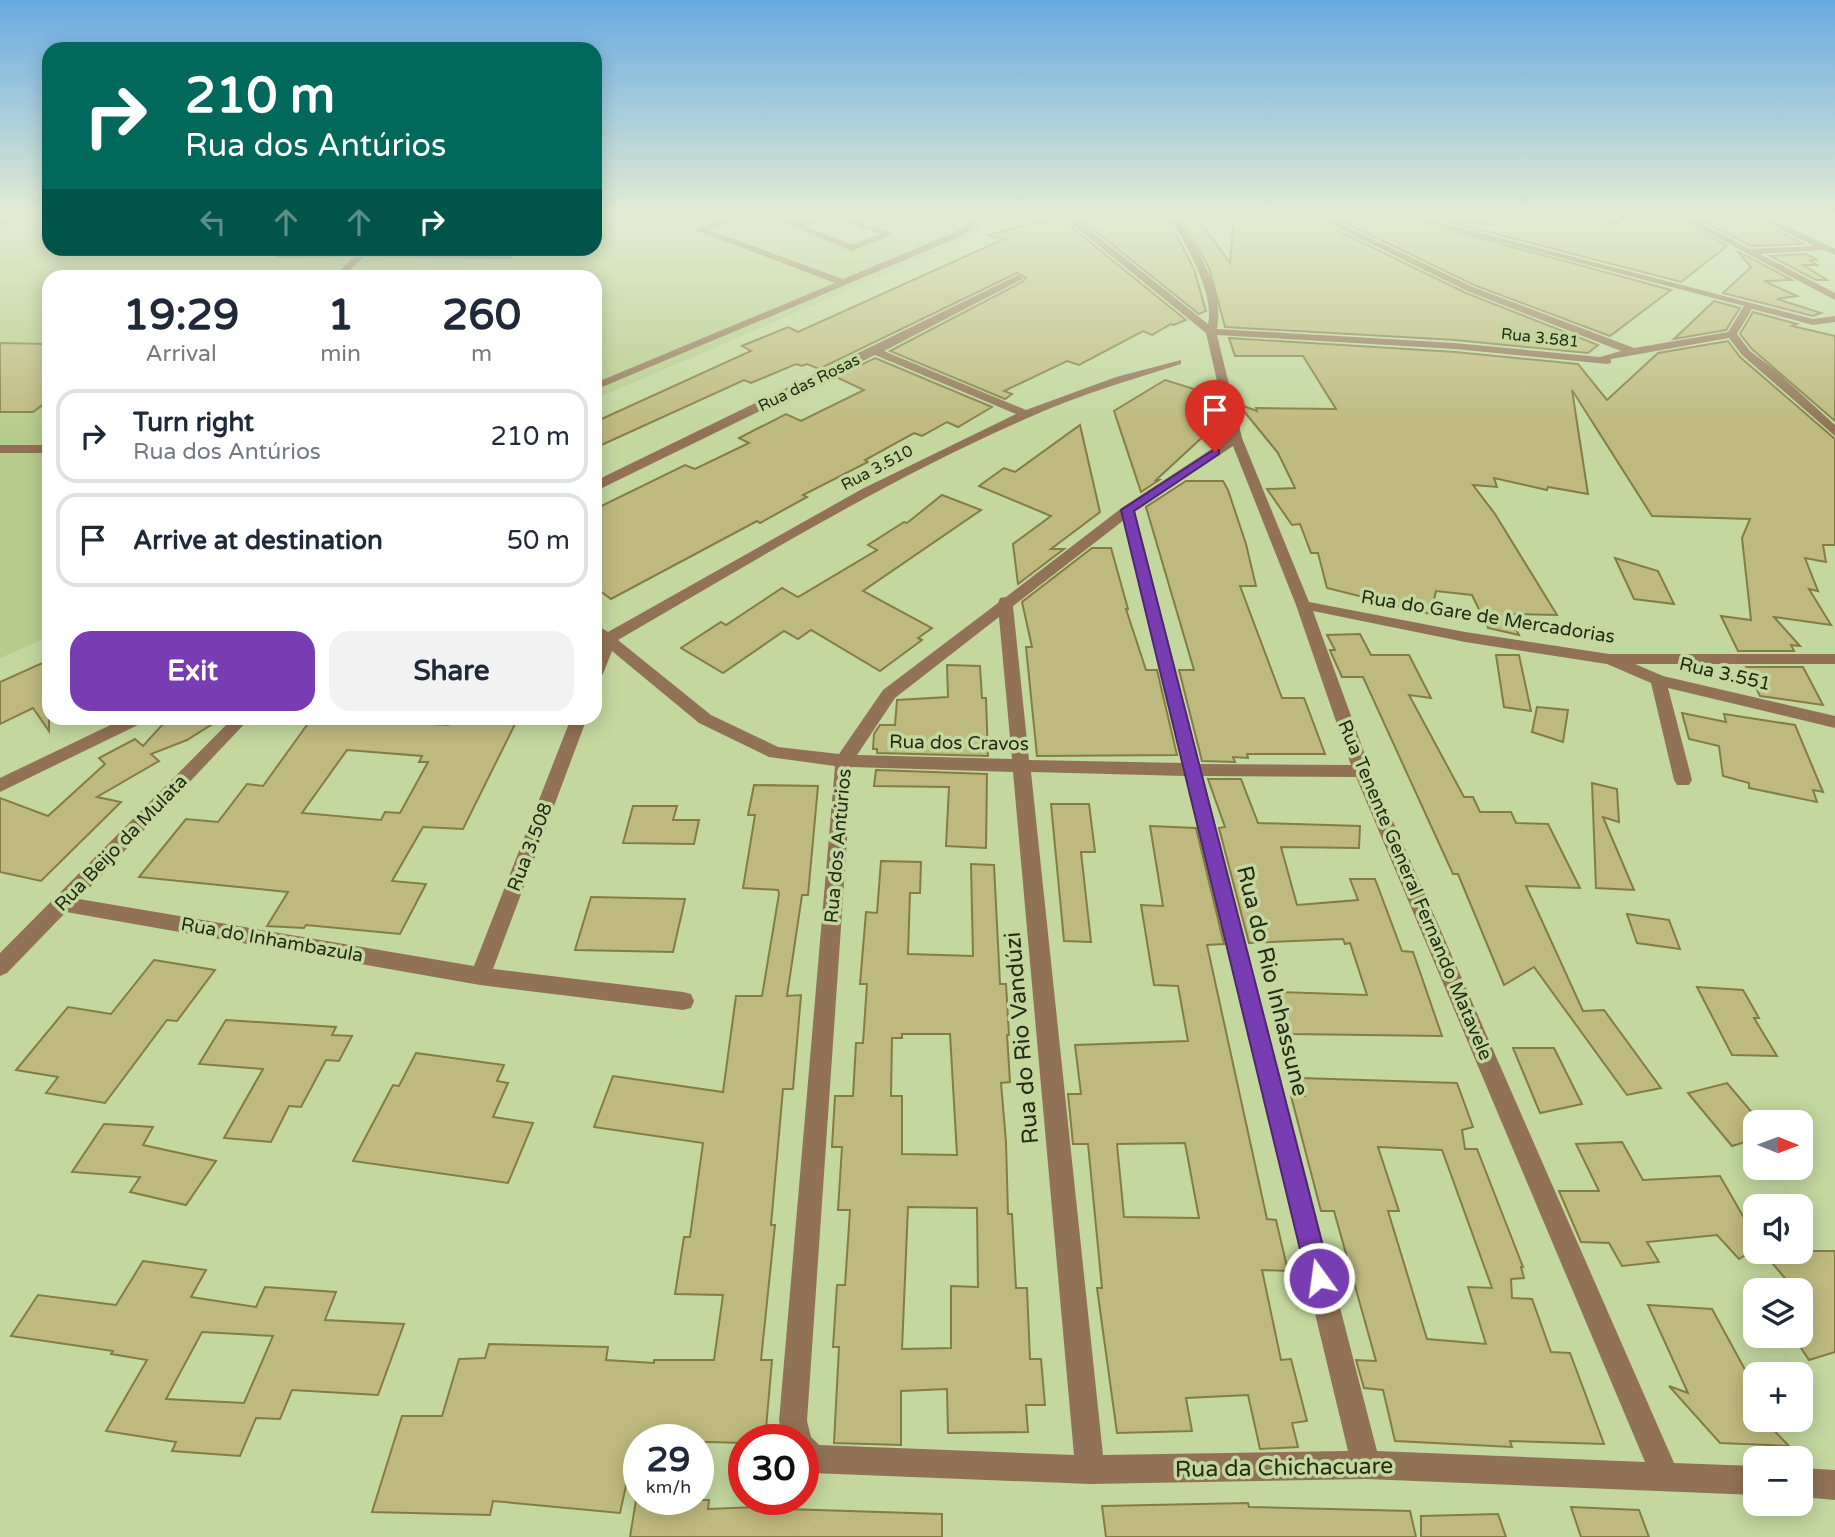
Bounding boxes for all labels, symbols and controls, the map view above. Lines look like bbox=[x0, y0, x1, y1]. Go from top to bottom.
text: 210 m bbox=[185, 67, 335, 126]
icon: right bbox=[70, 70, 161, 161]
text: Rua dos Antúrios bbox=[185, 127, 446, 165]
icon: left bbox=[194, 203, 232, 241]
icon: ahead bbox=[267, 203, 305, 241]
icon: ahead bbox=[340, 203, 378, 241]
icon: right bbox=[413, 203, 451, 241]
text: 19:29 bbox=[123, 290, 239, 341]
text: 1 bbox=[327, 290, 354, 341]
text: 260 bbox=[442, 290, 521, 341]
street label: Rua 3.581 bbox=[1500, 324, 1580, 352]
text: Arrival bbox=[146, 340, 217, 368]
text: min bbox=[320, 340, 361, 368]
text: m bbox=[471, 340, 492, 368]
street label: Rua das Rosas bbox=[755, 350, 863, 416]
pin bbox=[1185, 380, 1245, 452]
icon: arrive bbox=[1196, 391, 1234, 429]
text: Turn right bbox=[133, 407, 254, 438]
icon: right bbox=[74, 417, 112, 455]
text: 210 m bbox=[490, 421, 570, 452]
text: Rua dos Antúrios bbox=[133, 438, 321, 466]
street label: Rua 3.510 bbox=[838, 441, 916, 495]
icon: arrive bbox=[74, 521, 112, 559]
text: Arrive at destination bbox=[133, 525, 383, 556]
text: 50 m bbox=[507, 525, 570, 556]
street label: Rua do Gare de Mercadorias bbox=[1360, 586, 1616, 648]
button: Exit bbox=[70, 631, 315, 711]
button: Share bbox=[329, 631, 574, 711]
street label: Rua 3.551 bbox=[1677, 653, 1773, 695]
street label: Rua Tenente General Fernando Matavele bbox=[1333, 717, 1497, 1063]
street label: Rua dos Cravos bbox=[889, 731, 1029, 755]
street label: Rua dos Antúrios bbox=[820, 768, 856, 924]
street label: Rua Beijo da Mulata bbox=[50, 770, 192, 916]
street label: Rua 3.508 bbox=[503, 799, 557, 895]
street label: Rua do Rio Inhassune bbox=[1230, 863, 1314, 1099]
street label: Rua do Inhambazula bbox=[179, 913, 365, 967]
street label: Rua do Rio Vandúzi bbox=[999, 931, 1045, 1145]
north arrow bbox=[1743, 1110, 1813, 1180]
map controls bbox=[1743, 1110, 1813, 1516]
button: sound bbox=[1743, 1194, 1813, 1264]
position arrow bbox=[1282, 1241, 1356, 1315]
button: layers bbox=[1743, 1278, 1813, 1348]
button: + bbox=[1743, 1362, 1813, 1432]
speed limit sign: 30 bbox=[728, 1424, 819, 1515]
text: 29 bbox=[647, 1439, 690, 1481]
button: − bbox=[1743, 1446, 1813, 1516]
street label: Rua da Chichacuare bbox=[1175, 1452, 1393, 1484]
text: km/h bbox=[646, 1476, 691, 1498]

